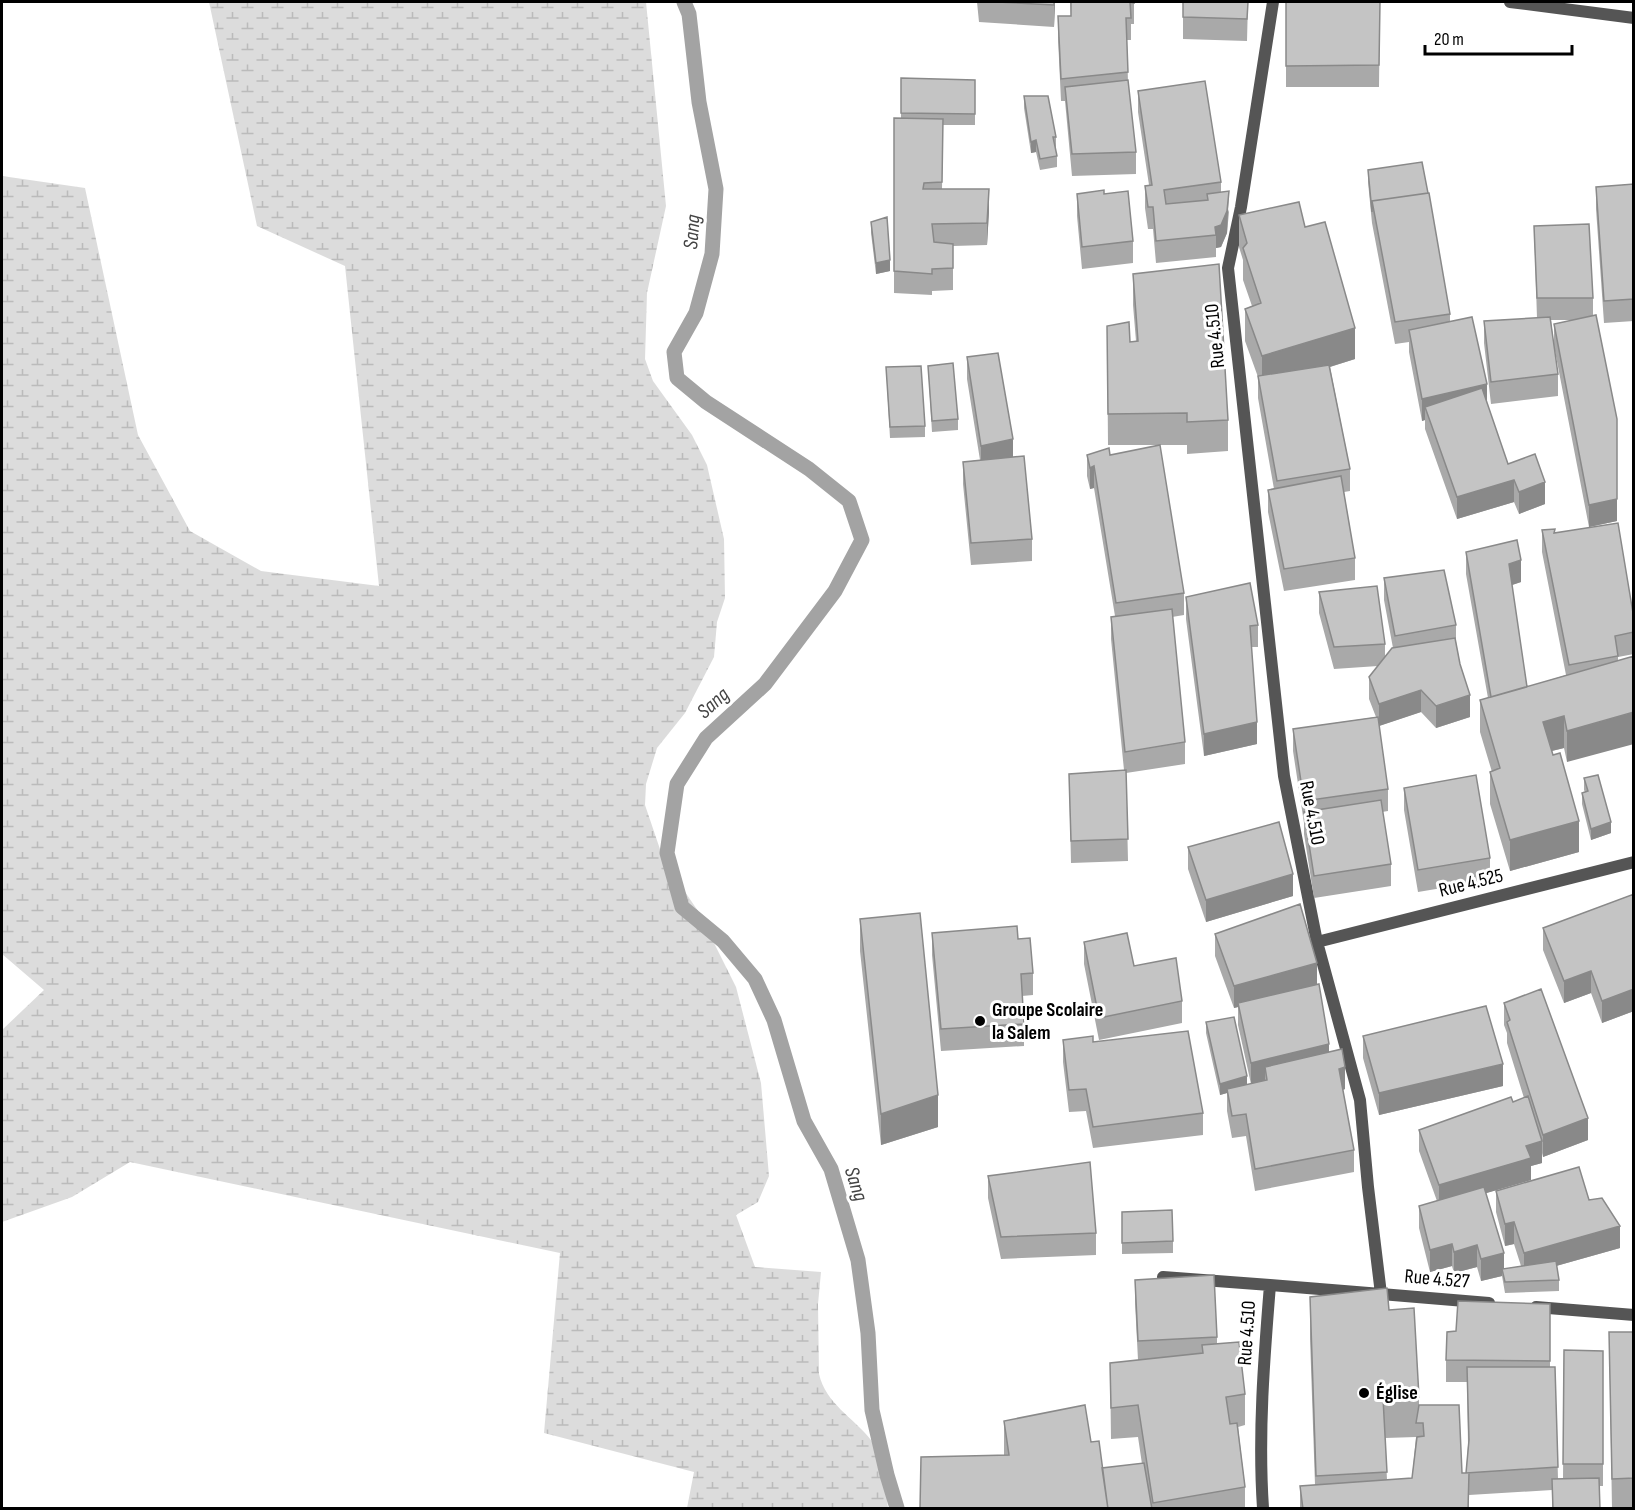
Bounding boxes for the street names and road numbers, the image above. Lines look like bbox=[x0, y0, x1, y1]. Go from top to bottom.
street label: Rue 4.510 bbox=[1200, 303, 1230, 369]
street label: Rue 4.510 bbox=[1294, 779, 1330, 847]
street label: Rue 4.525 bbox=[1436, 863, 1506, 903]
street label: Rue 4.527 bbox=[1404, 1264, 1470, 1294]
street label: Rue 4.510 bbox=[1233, 1300, 1261, 1366]

